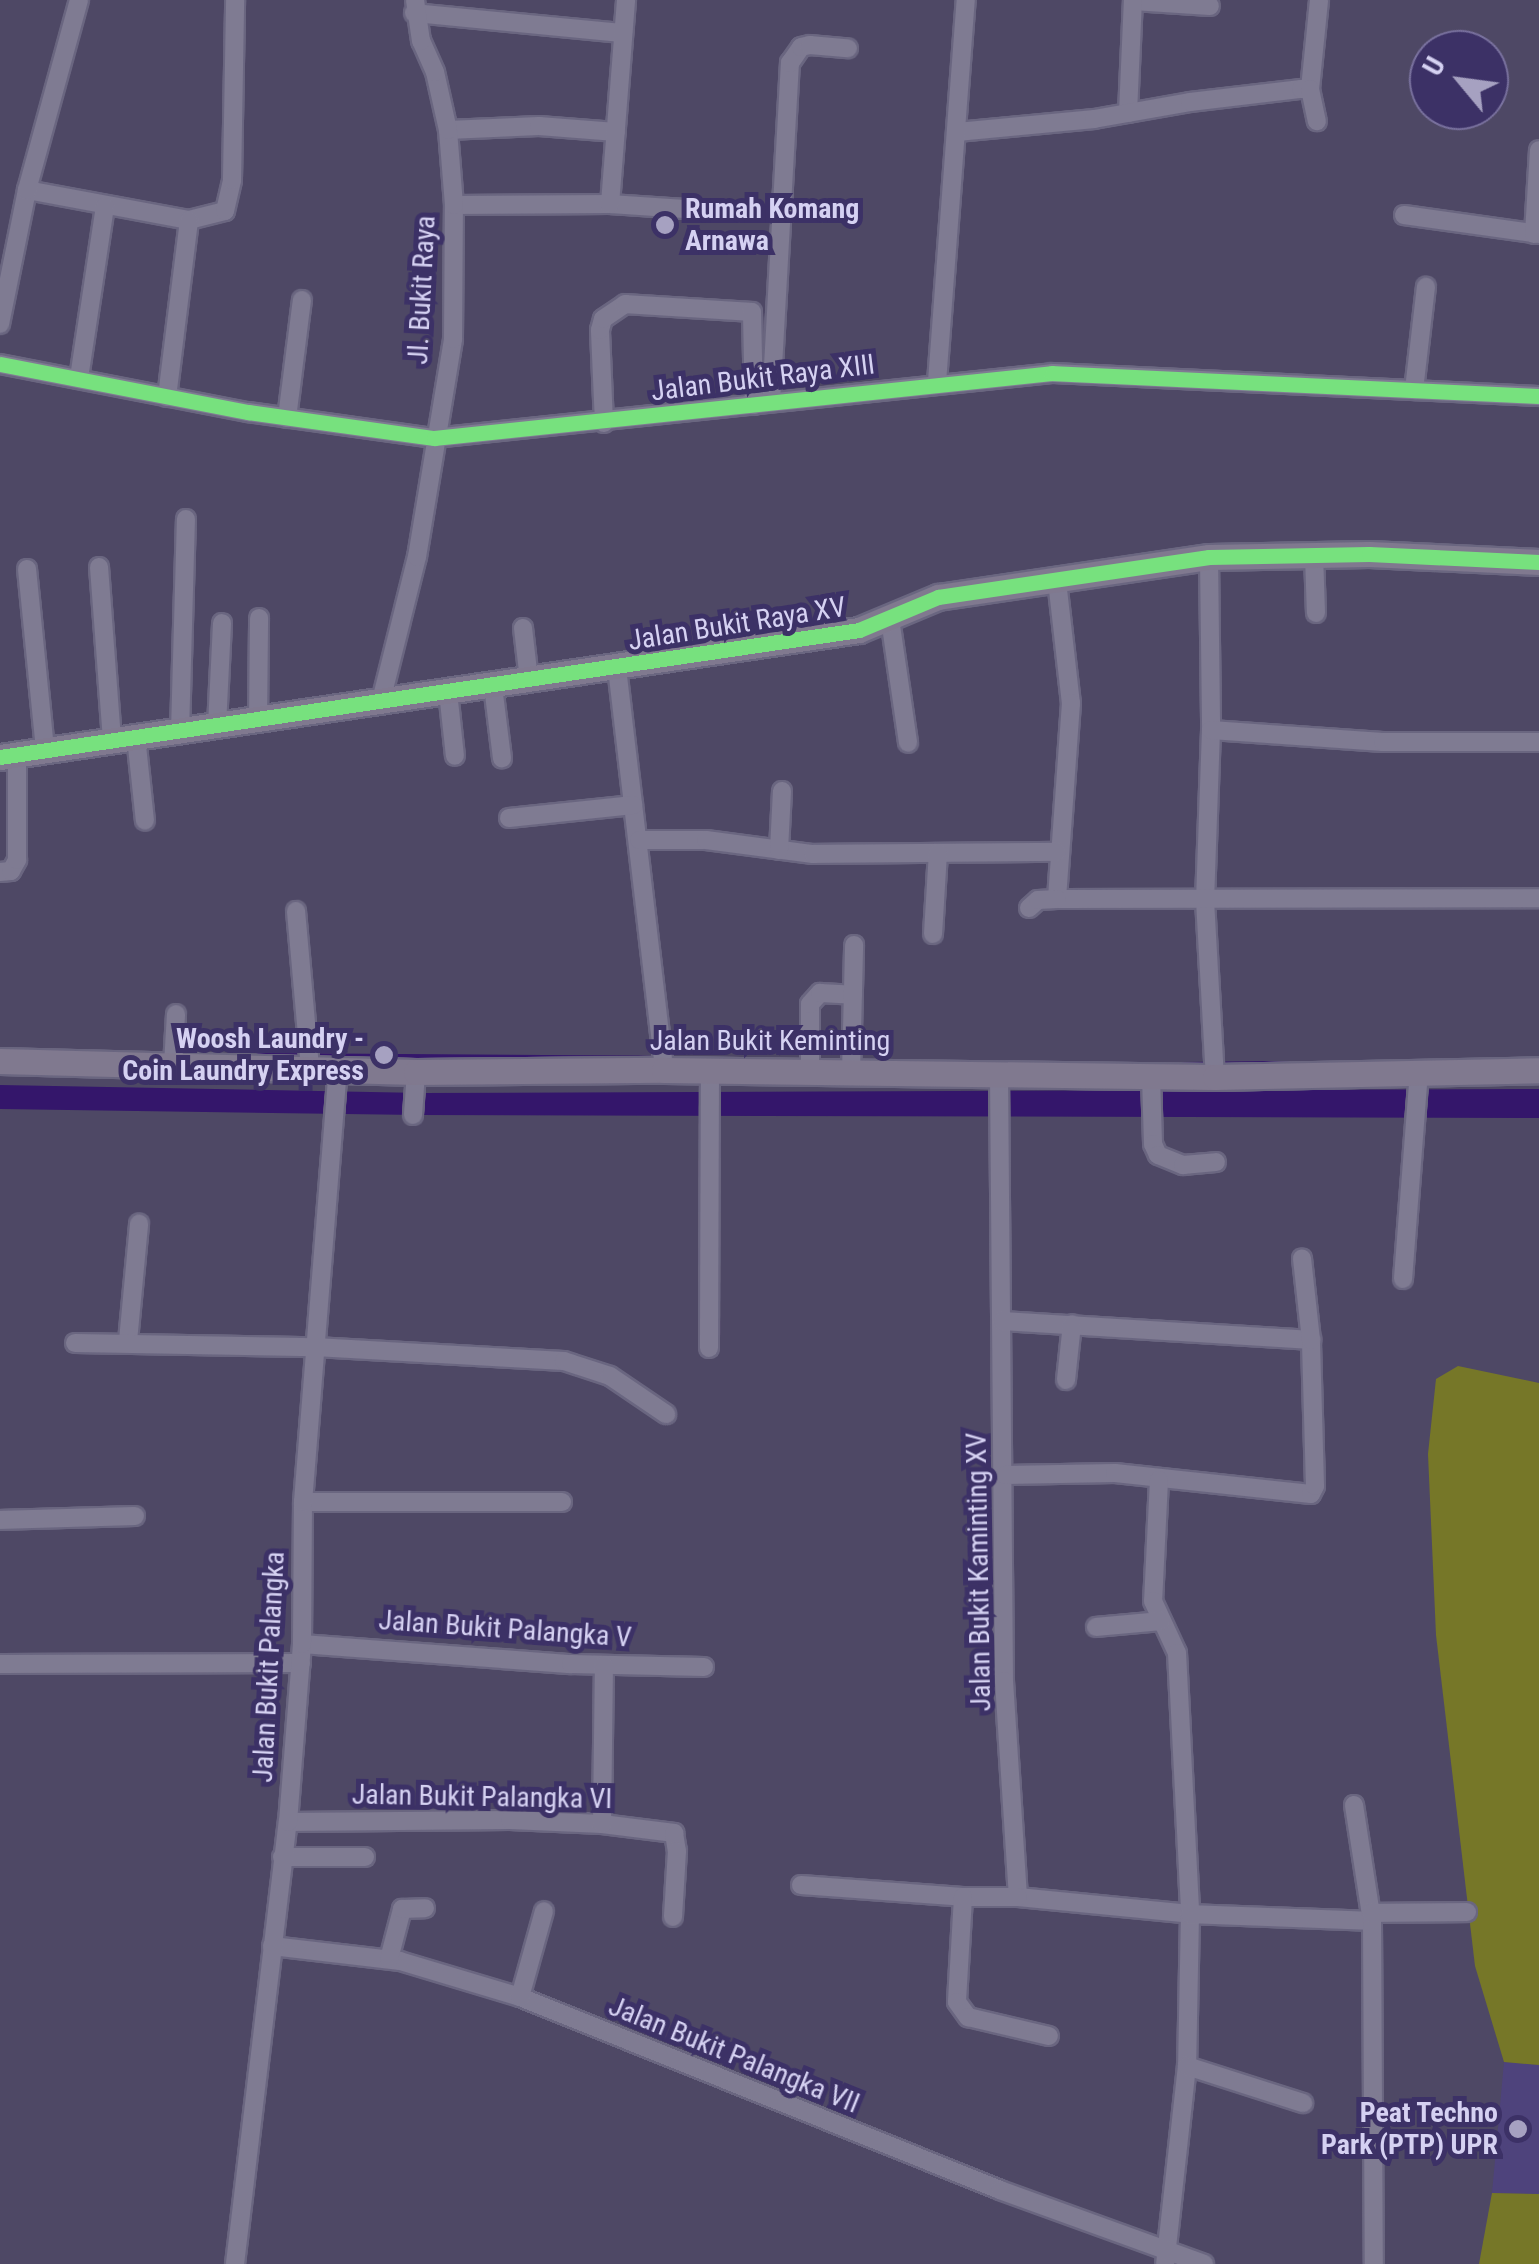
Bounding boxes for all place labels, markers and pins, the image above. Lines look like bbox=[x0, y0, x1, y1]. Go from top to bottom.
place label: Rumah Komang Arnawa bbox=[685, 192, 859, 258]
marker: Rumah Komang Arnawa bbox=[654, 214, 676, 236]
place label: Woosh Laundry - Coin Laundry Express bbox=[122, 1022, 364, 1088]
marker: Woosh Laundry - Coin Laundry Express bbox=[373, 1044, 395, 1066]
place label: Peat Techno Park (PTP) UPR bbox=[1321, 2096, 1498, 2162]
marker: Peat Techno Park (PTP) UPR bbox=[1507, 2118, 1529, 2140]

